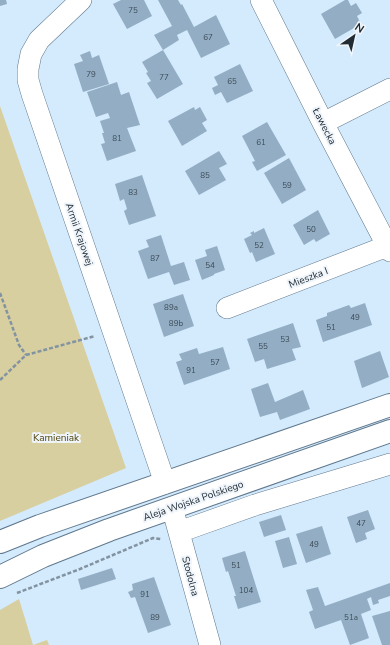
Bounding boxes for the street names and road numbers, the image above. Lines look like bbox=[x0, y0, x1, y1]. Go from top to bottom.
street label: Ławecka bbox=[309, 105, 339, 147]
street label: Armii Krajowej bbox=[62, 201, 96, 268]
street label: Mieszka I bbox=[287, 264, 330, 292]
street label: Aleja Wojska Polskiego bbox=[141, 477, 246, 525]
street label: Stodolna bbox=[178, 555, 202, 598]

